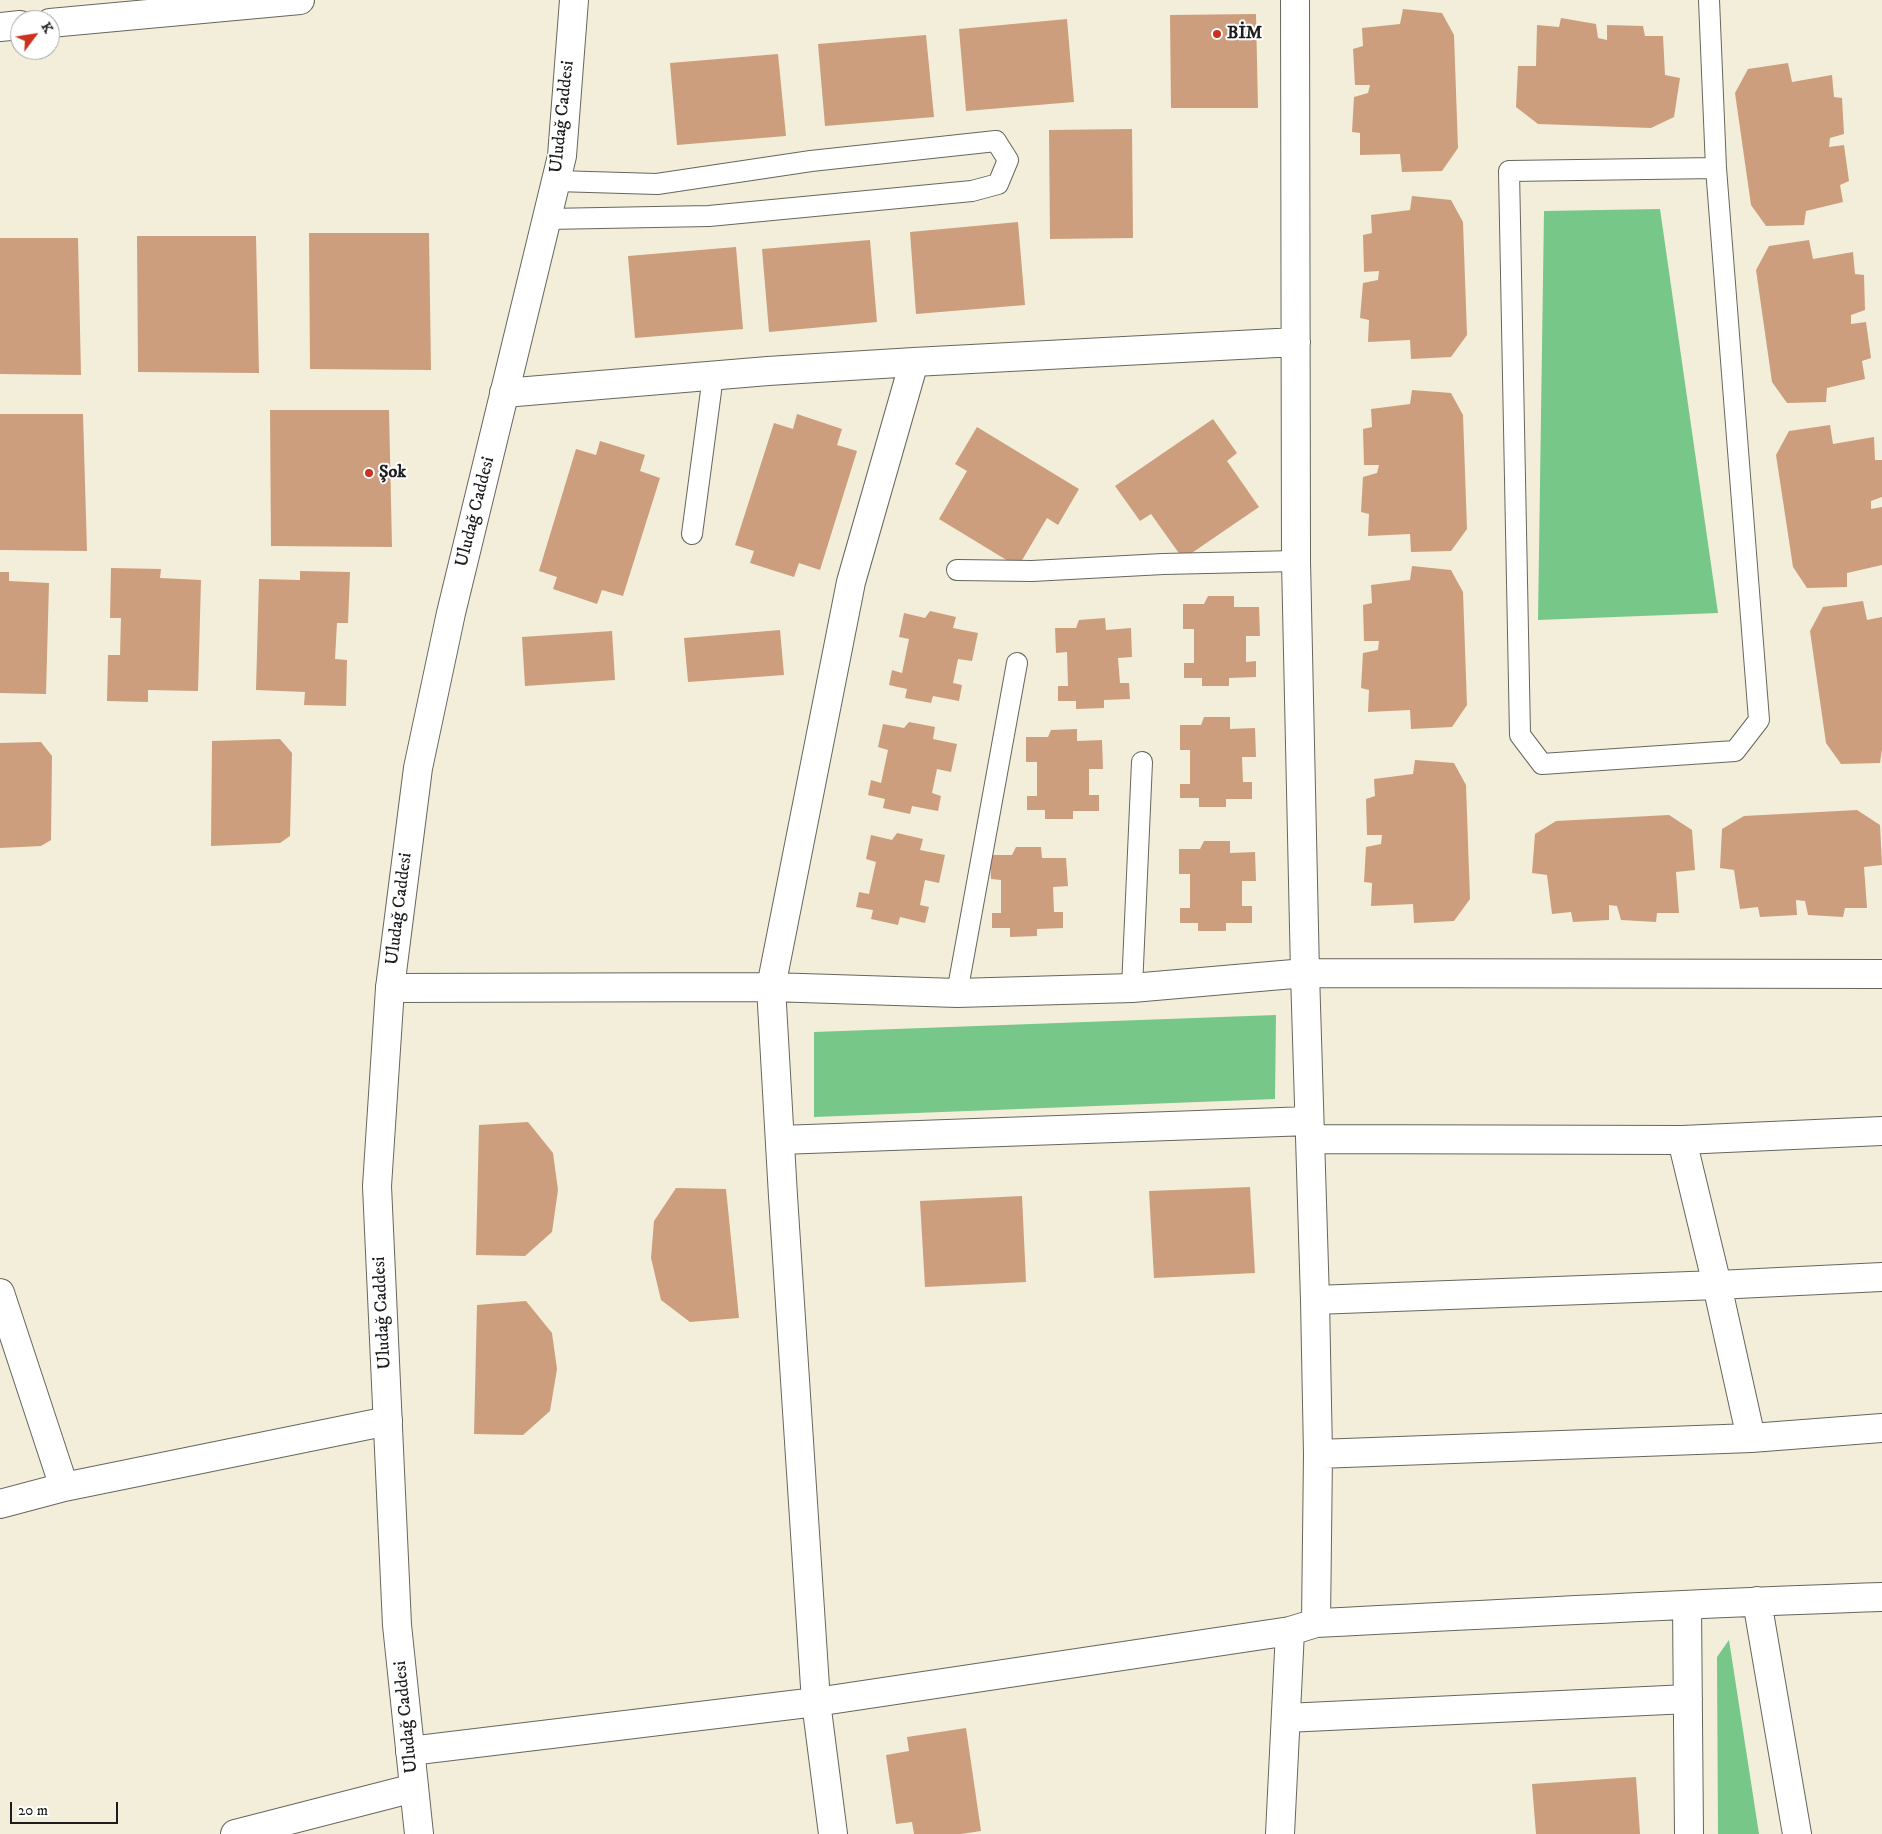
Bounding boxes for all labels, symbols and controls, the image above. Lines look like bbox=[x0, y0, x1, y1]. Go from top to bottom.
north arrow bbox=[10, 10, 60, 60]
text: K bbox=[37, 19, 57, 37]
place label: BİM bbox=[1227, 23, 1262, 45]
marker: BİM bbox=[1211, 28, 1223, 40]
street label: Uludağ Caddesi bbox=[546, 60, 580, 174]
street label: Uludağ Caddesi bbox=[452, 455, 500, 569]
place label: Şok bbox=[379, 462, 406, 484]
marker: Şok bbox=[363, 467, 375, 479]
street label: Uludağ Caddesi bbox=[382, 852, 418, 966]
street label: Uludağ Caddesi bbox=[369, 1256, 397, 1370]
street label: Uludağ Caddesi bbox=[390, 1660, 424, 1774]
scale bar bbox=[12, 1792, 120, 1824]
text: 20 m bbox=[18, 1801, 48, 1820]

